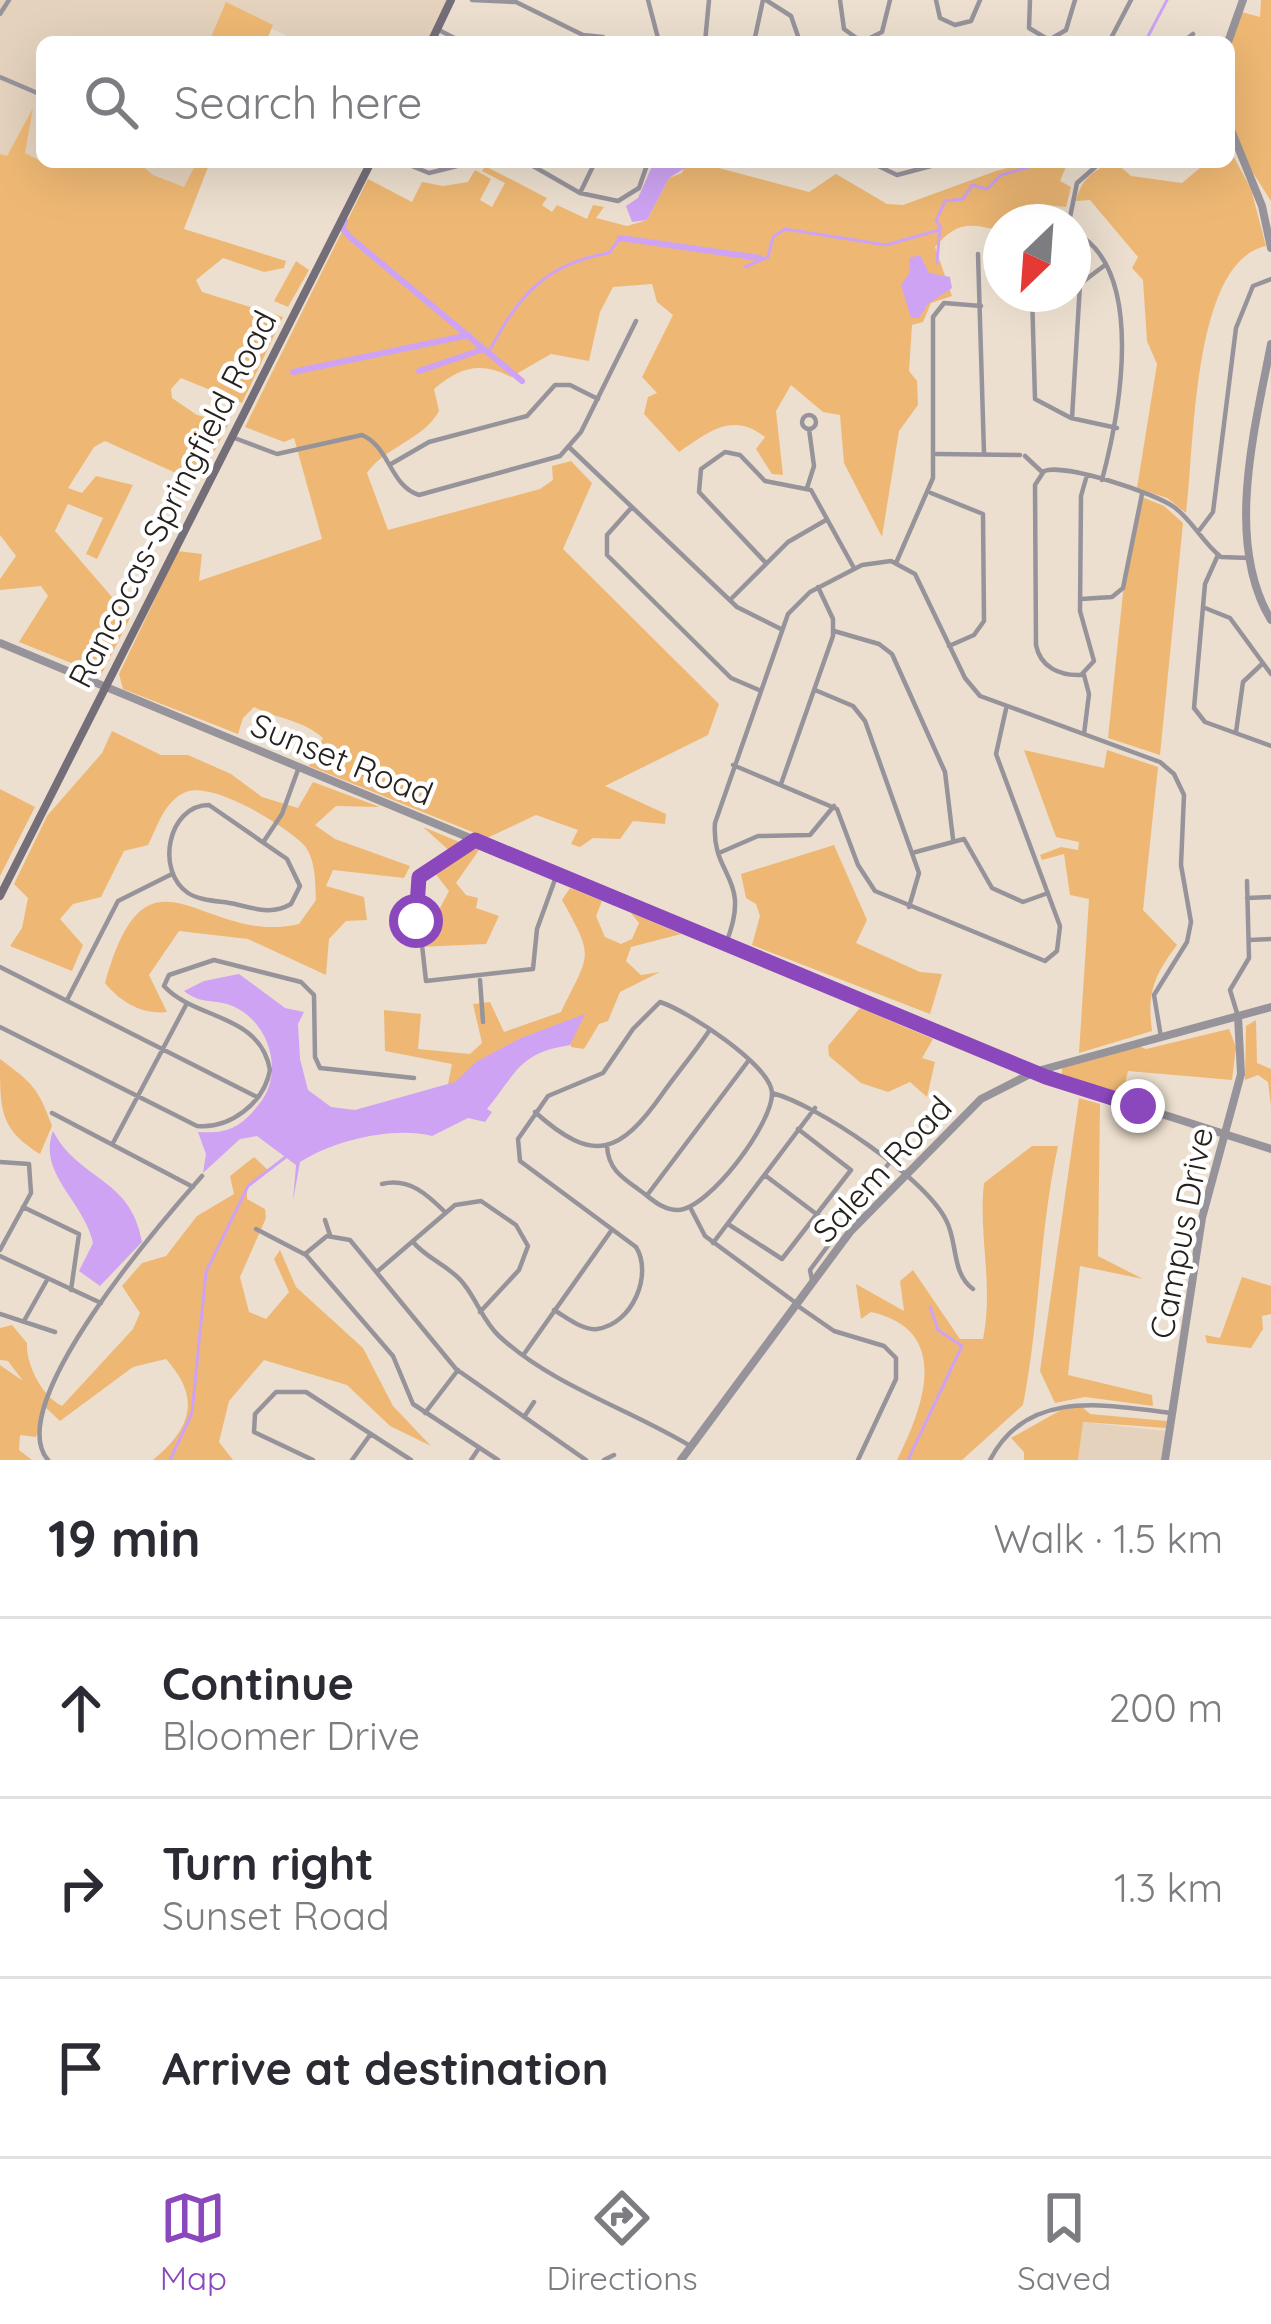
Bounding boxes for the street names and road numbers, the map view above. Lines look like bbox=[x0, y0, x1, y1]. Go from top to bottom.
street label: Rancocas-Springfield Road bbox=[59, 303, 285, 694]
street label: Sunset Road bbox=[245, 703, 439, 814]
street label: Salem Road bbox=[803, 1087, 960, 1250]
street label: Campus Drive bbox=[1140, 1124, 1221, 1342]

